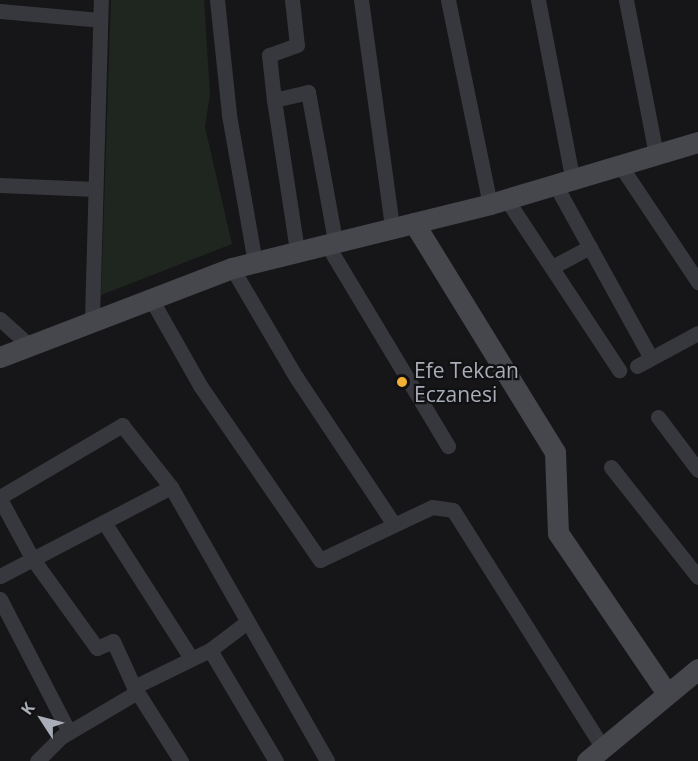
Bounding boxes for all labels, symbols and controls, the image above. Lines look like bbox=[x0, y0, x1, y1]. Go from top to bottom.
place label: Efe Tekcan Eczanesi bbox=[414, 357, 519, 407]
marker: Efe Tekcan Eczanesi bbox=[395, 375, 409, 389]
north arrow bbox=[12, 689, 72, 749]
text: K bbox=[15, 698, 39, 719]

